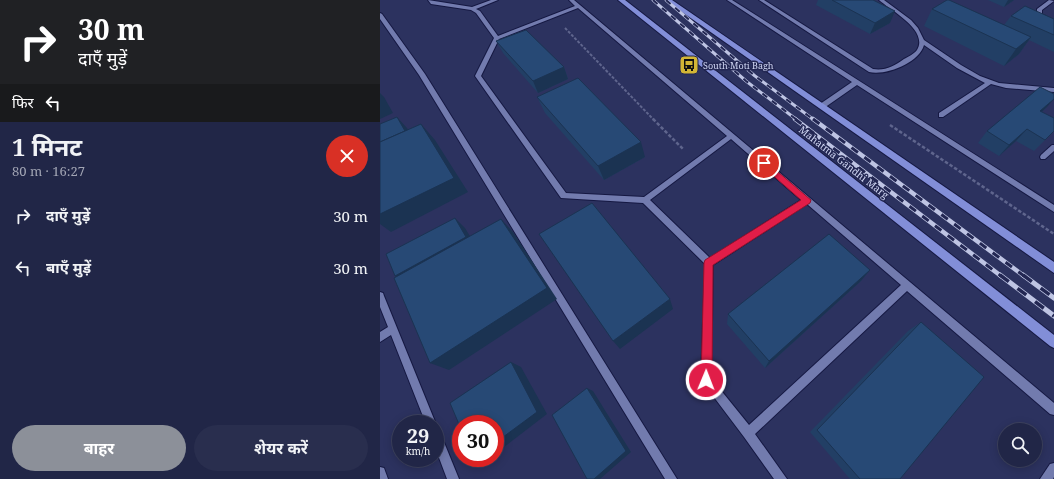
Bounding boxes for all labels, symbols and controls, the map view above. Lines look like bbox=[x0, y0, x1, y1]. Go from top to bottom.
text: 30 m bbox=[78, 10, 145, 48]
icon: right bbox=[12, 16, 64, 68]
text: दाएँ मुड़ें bbox=[78, 46, 127, 70]
bus stop icon: South Moti Bagh bbox=[678, 54, 700, 76]
place label: South Moti Bagh bbox=[703, 59, 774, 72]
text: फिर bbox=[12, 92, 34, 112]
icon: left bbox=[42, 92, 64, 114]
street label: Mahatma Gandhi Marg bbox=[796, 122, 892, 202]
text: 1 मिनट bbox=[12, 130, 82, 163]
button: close bbox=[326, 135, 368, 177]
pin bbox=[747, 146, 781, 180]
icon: arrive bbox=[753, 152, 775, 174]
text: 80 m · 16:27 bbox=[12, 162, 85, 180]
icon: right bbox=[12, 205, 34, 227]
text: दाएँ मुड़ें bbox=[46, 205, 90, 225]
text: 30 m bbox=[333, 206, 368, 226]
icon: left bbox=[12, 257, 34, 279]
text: बाएँ मुड़ें bbox=[46, 257, 91, 277]
text: 30 m bbox=[333, 258, 368, 278]
position arrow bbox=[685, 359, 727, 401]
speed limit sign: 30 bbox=[452, 415, 504, 467]
text: 29 bbox=[407, 422, 429, 449]
map controls bbox=[998, 423, 1042, 467]
button: search bbox=[998, 423, 1042, 467]
button: बाहर bbox=[12, 425, 186, 471]
button: शेयर करें bbox=[194, 425, 368, 471]
text: km/h bbox=[406, 444, 430, 458]

